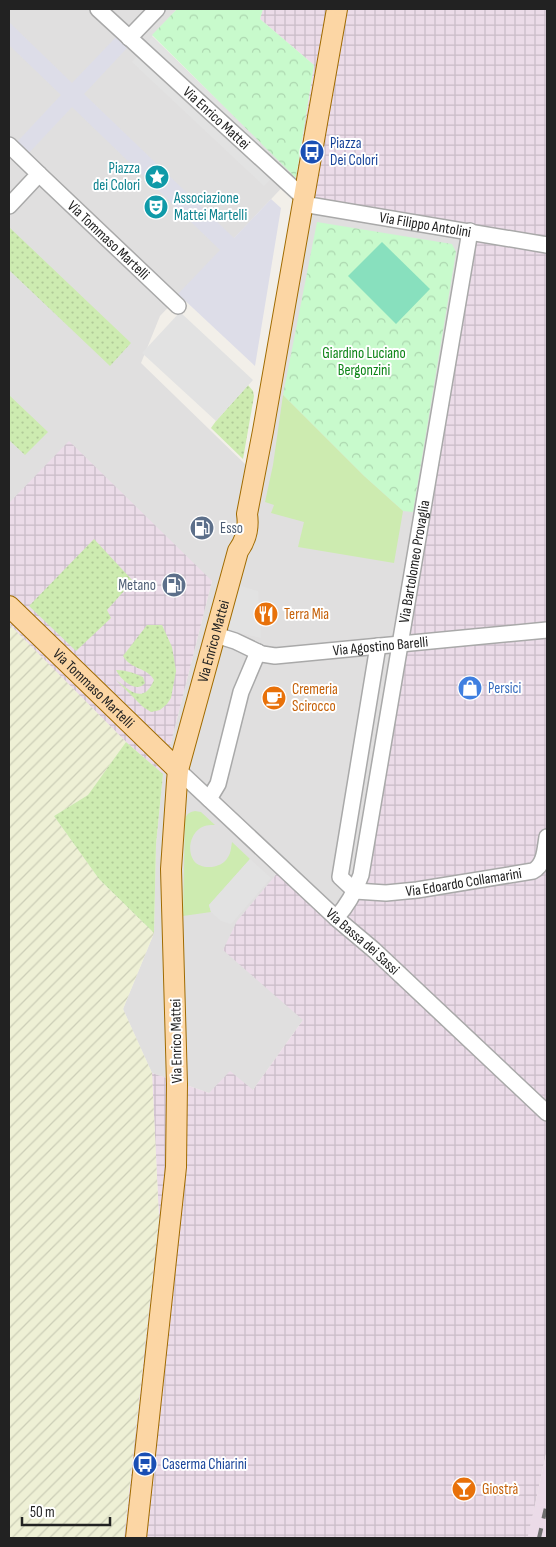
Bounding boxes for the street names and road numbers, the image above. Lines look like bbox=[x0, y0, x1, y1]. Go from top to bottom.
street label: Via Enrico Mattei bbox=[179, 83, 254, 154]
street label: Via Tommaso Martelli bbox=[63, 197, 154, 284]
street label: Via Filippo Antolini bbox=[378, 208, 473, 242]
street label: Via Bartolomeo Provaglia bbox=[395, 499, 434, 625]
street label: Via Enrico Mattei bbox=[193, 598, 234, 685]
street label: Via Agostino Barelli bbox=[332, 632, 429, 660]
street label: Via Tommaso Martelli bbox=[48, 645, 138, 733]
street label: Via Edoardo Collamarini bbox=[405, 864, 523, 901]
street label: Via Bassa dei Sassi bbox=[321, 904, 404, 979]
street label: Via Enrico Mattei bbox=[166, 998, 187, 1083]

